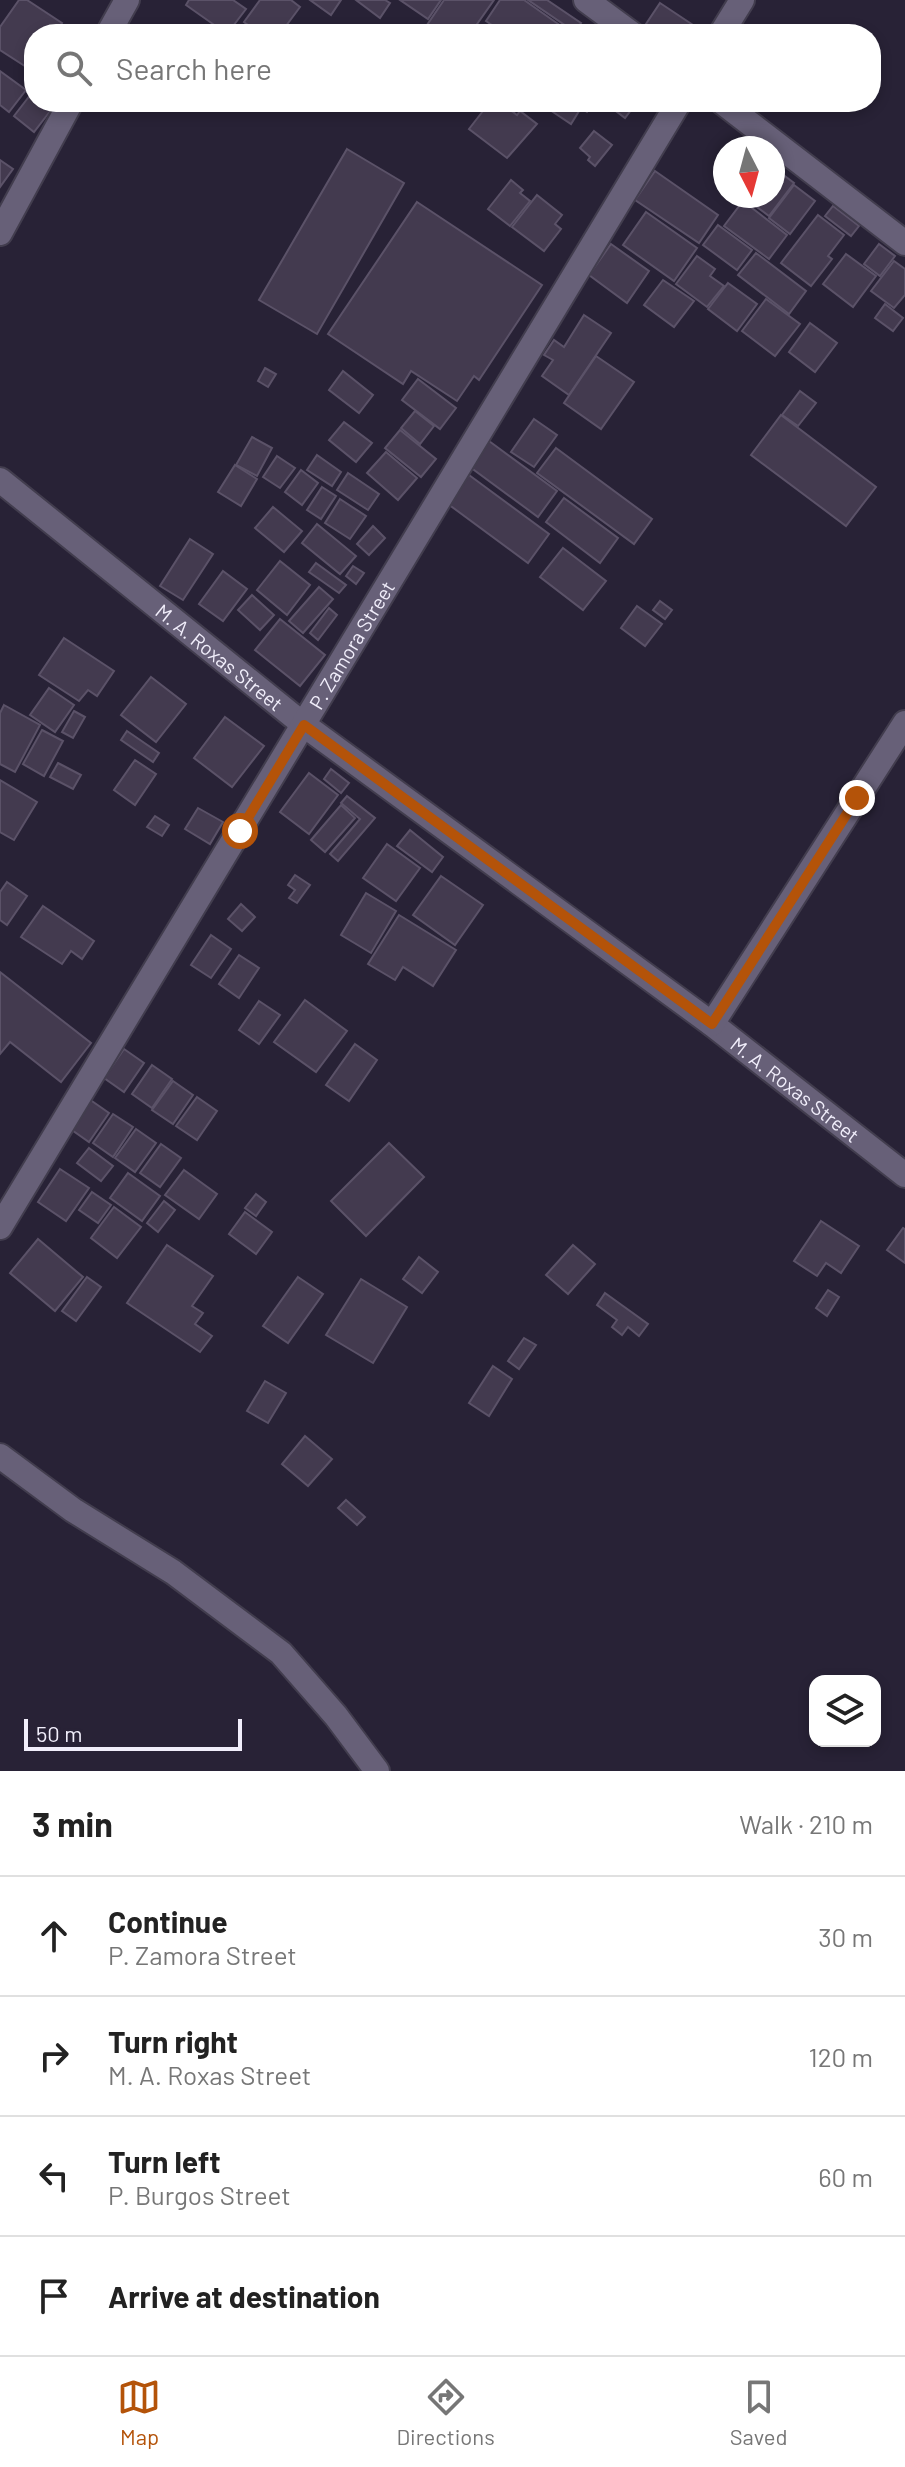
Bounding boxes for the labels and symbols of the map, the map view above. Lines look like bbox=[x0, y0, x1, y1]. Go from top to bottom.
north arrow bbox=[713, 136, 785, 208]
street label: P. Zamora Street bbox=[304, 576, 399, 713]
street label: M. A. Roxas Street bbox=[151, 599, 288, 715]
route end bbox=[839, 780, 875, 816]
route start bbox=[222, 813, 258, 849]
street label: M. A. Roxas Street bbox=[726, 1031, 864, 1147]
scale bar bbox=[24, 1715, 242, 1751]

